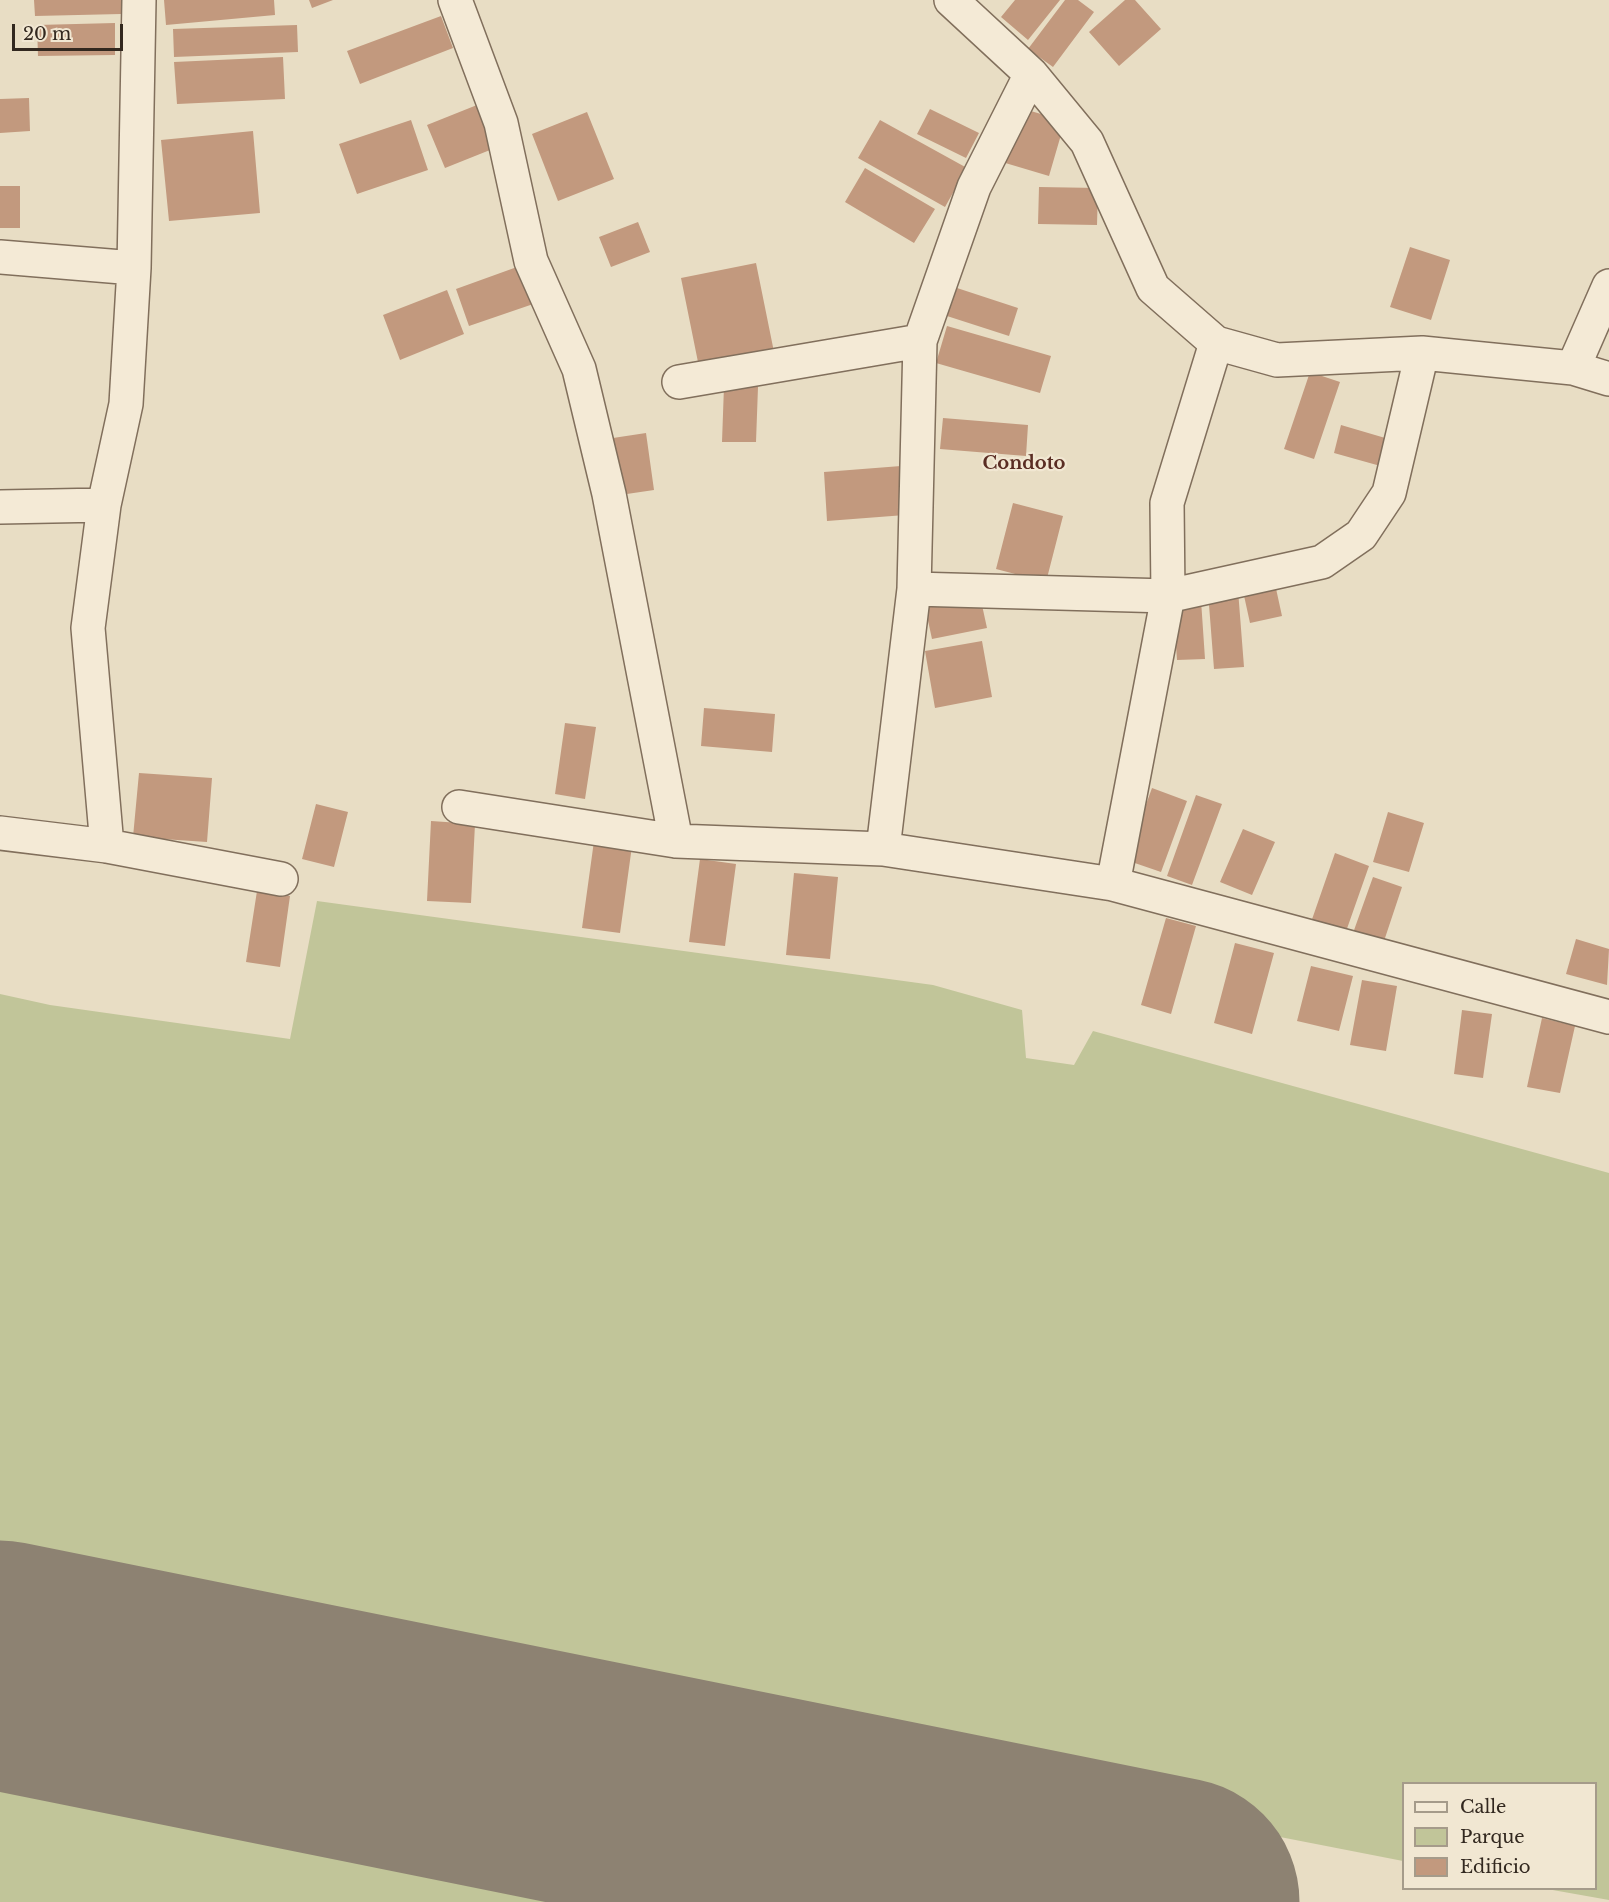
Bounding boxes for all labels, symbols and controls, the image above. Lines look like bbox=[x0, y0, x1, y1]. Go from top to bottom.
scale bar bbox=[15, 12, 126, 50]
text: 20 m bbox=[23, 23, 71, 45]
district label: Condoto bbox=[983, 453, 1065, 475]
legend bbox=[1402, 1782, 1597, 1890]
text: Calle bbox=[1460, 1796, 1506, 1818]
text: Parque bbox=[1460, 1826, 1525, 1848]
text: Edificio bbox=[1460, 1856, 1531, 1878]

